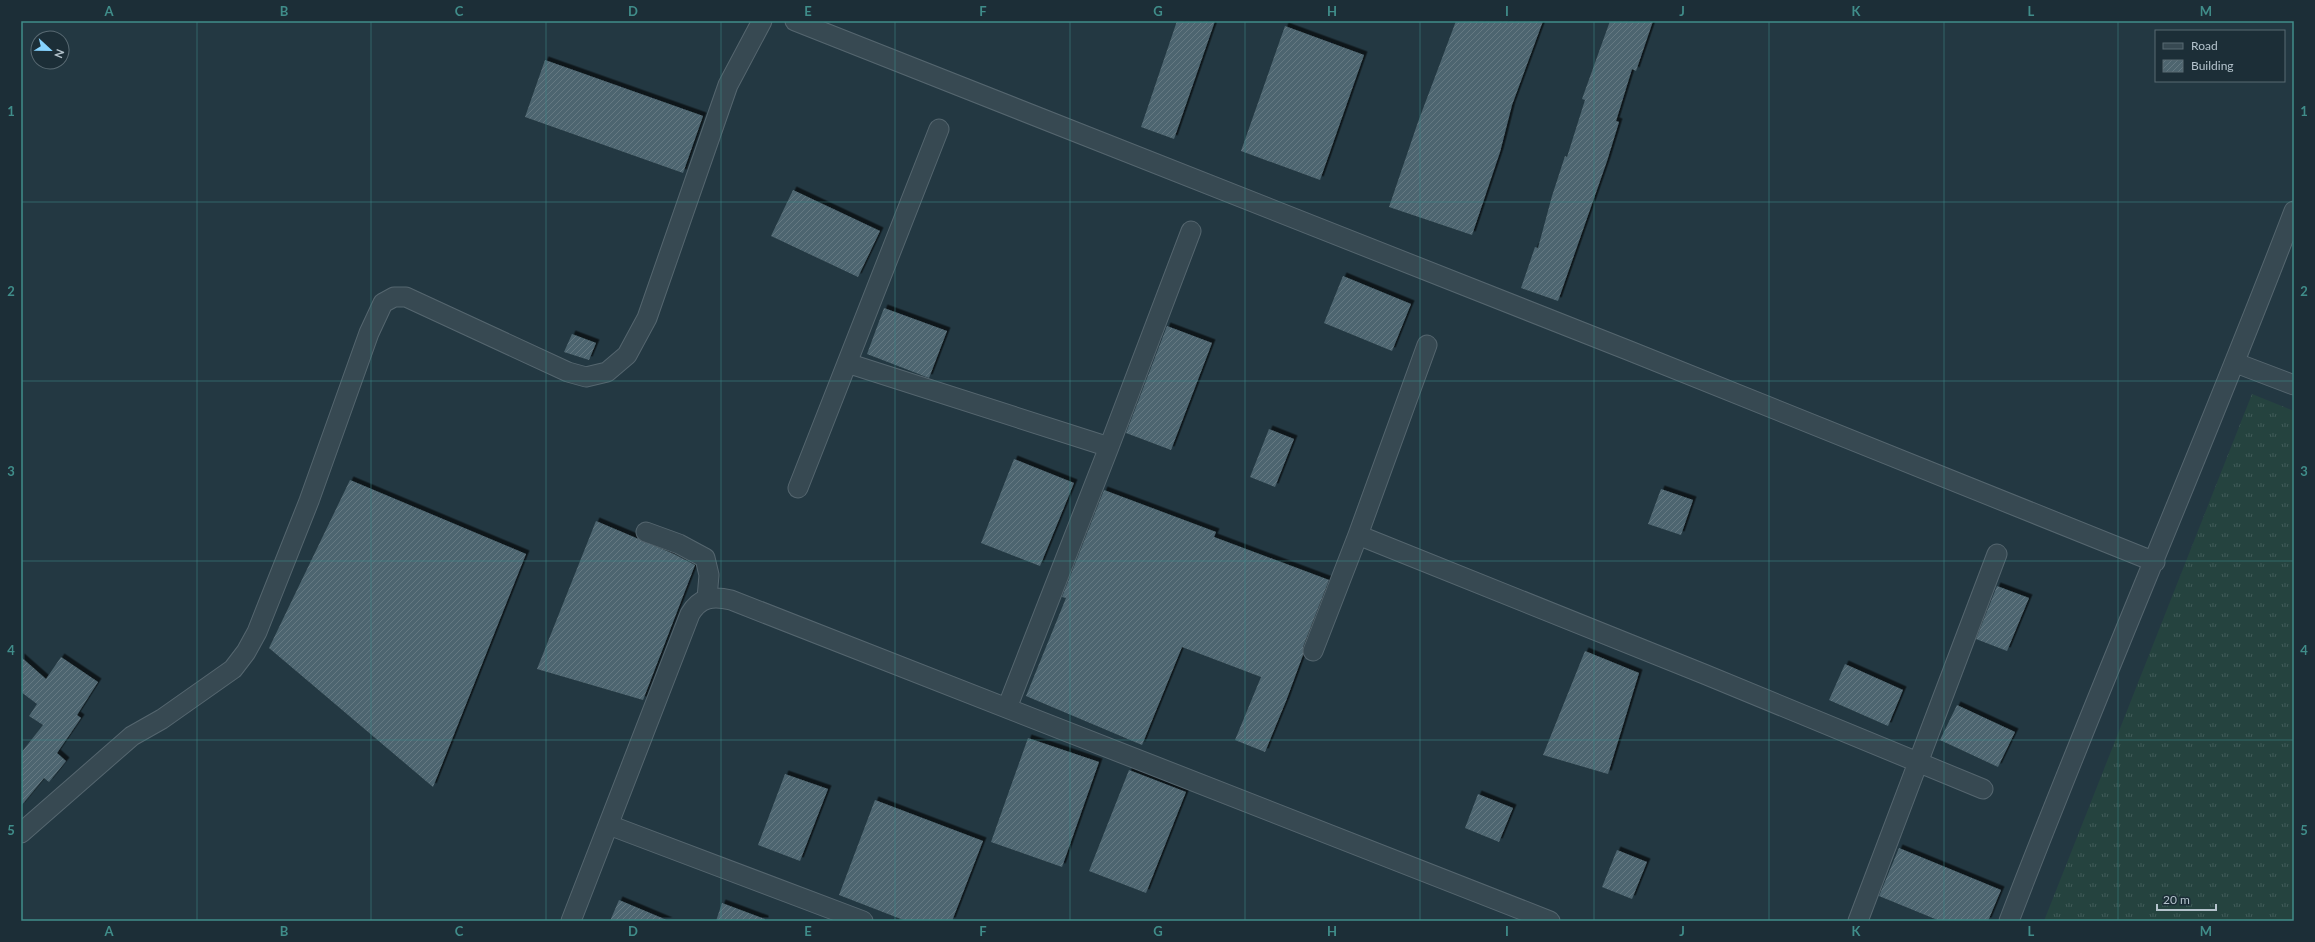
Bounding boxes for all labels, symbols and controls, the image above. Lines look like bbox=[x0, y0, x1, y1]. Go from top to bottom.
text: A bbox=[103, 3, 114, 19]
text: B bbox=[280, 3, 289, 19]
text: C bbox=[455, 3, 464, 19]
text: D bbox=[628, 3, 638, 19]
text: E bbox=[804, 3, 812, 19]
text: F bbox=[979, 3, 987, 19]
text: G bbox=[1153, 3, 1163, 19]
text: H bbox=[1327, 3, 1337, 19]
text: I bbox=[1505, 3, 1509, 19]
text: J bbox=[1679, 3, 1685, 19]
text: K bbox=[1852, 3, 1862, 19]
text: L bbox=[2028, 3, 2035, 19]
text: M bbox=[2200, 3, 2212, 19]
north arrow bbox=[30, 30, 70, 70]
legend bbox=[2155, 30, 2285, 82]
text: Road bbox=[2191, 38, 2218, 53]
text: N bbox=[52, 48, 67, 60]
text: Building bbox=[2191, 58, 2234, 73]
text: 1 bbox=[7, 103, 15, 119]
text: 1 bbox=[2300, 103, 2308, 119]
text: 2 bbox=[7, 283, 15, 299]
text: 2 bbox=[2300, 283, 2308, 299]
text: 3 bbox=[7, 463, 15, 479]
text: 3 bbox=[2300, 463, 2308, 479]
text: 4 bbox=[7, 642, 15, 658]
text: 4 bbox=[2300, 642, 2308, 658]
text: 5 bbox=[7, 822, 15, 838]
text: 5 bbox=[2300, 822, 2308, 838]
scale bar bbox=[2157, 886, 2216, 912]
text: 20 m bbox=[2163, 892, 2190, 907]
text: A bbox=[103, 923, 114, 939]
text: B bbox=[280, 923, 289, 939]
text: C bbox=[455, 923, 464, 939]
text: D bbox=[628, 923, 638, 939]
text: E bbox=[804, 923, 812, 939]
text: F bbox=[979, 923, 987, 939]
text: G bbox=[1153, 923, 1163, 939]
text: H bbox=[1327, 923, 1337, 939]
text: I bbox=[1505, 923, 1509, 939]
text: J bbox=[1679, 923, 1685, 939]
text: K bbox=[1852, 923, 1862, 939]
text: L bbox=[2028, 923, 2035, 939]
text: M bbox=[2200, 923, 2212, 939]

